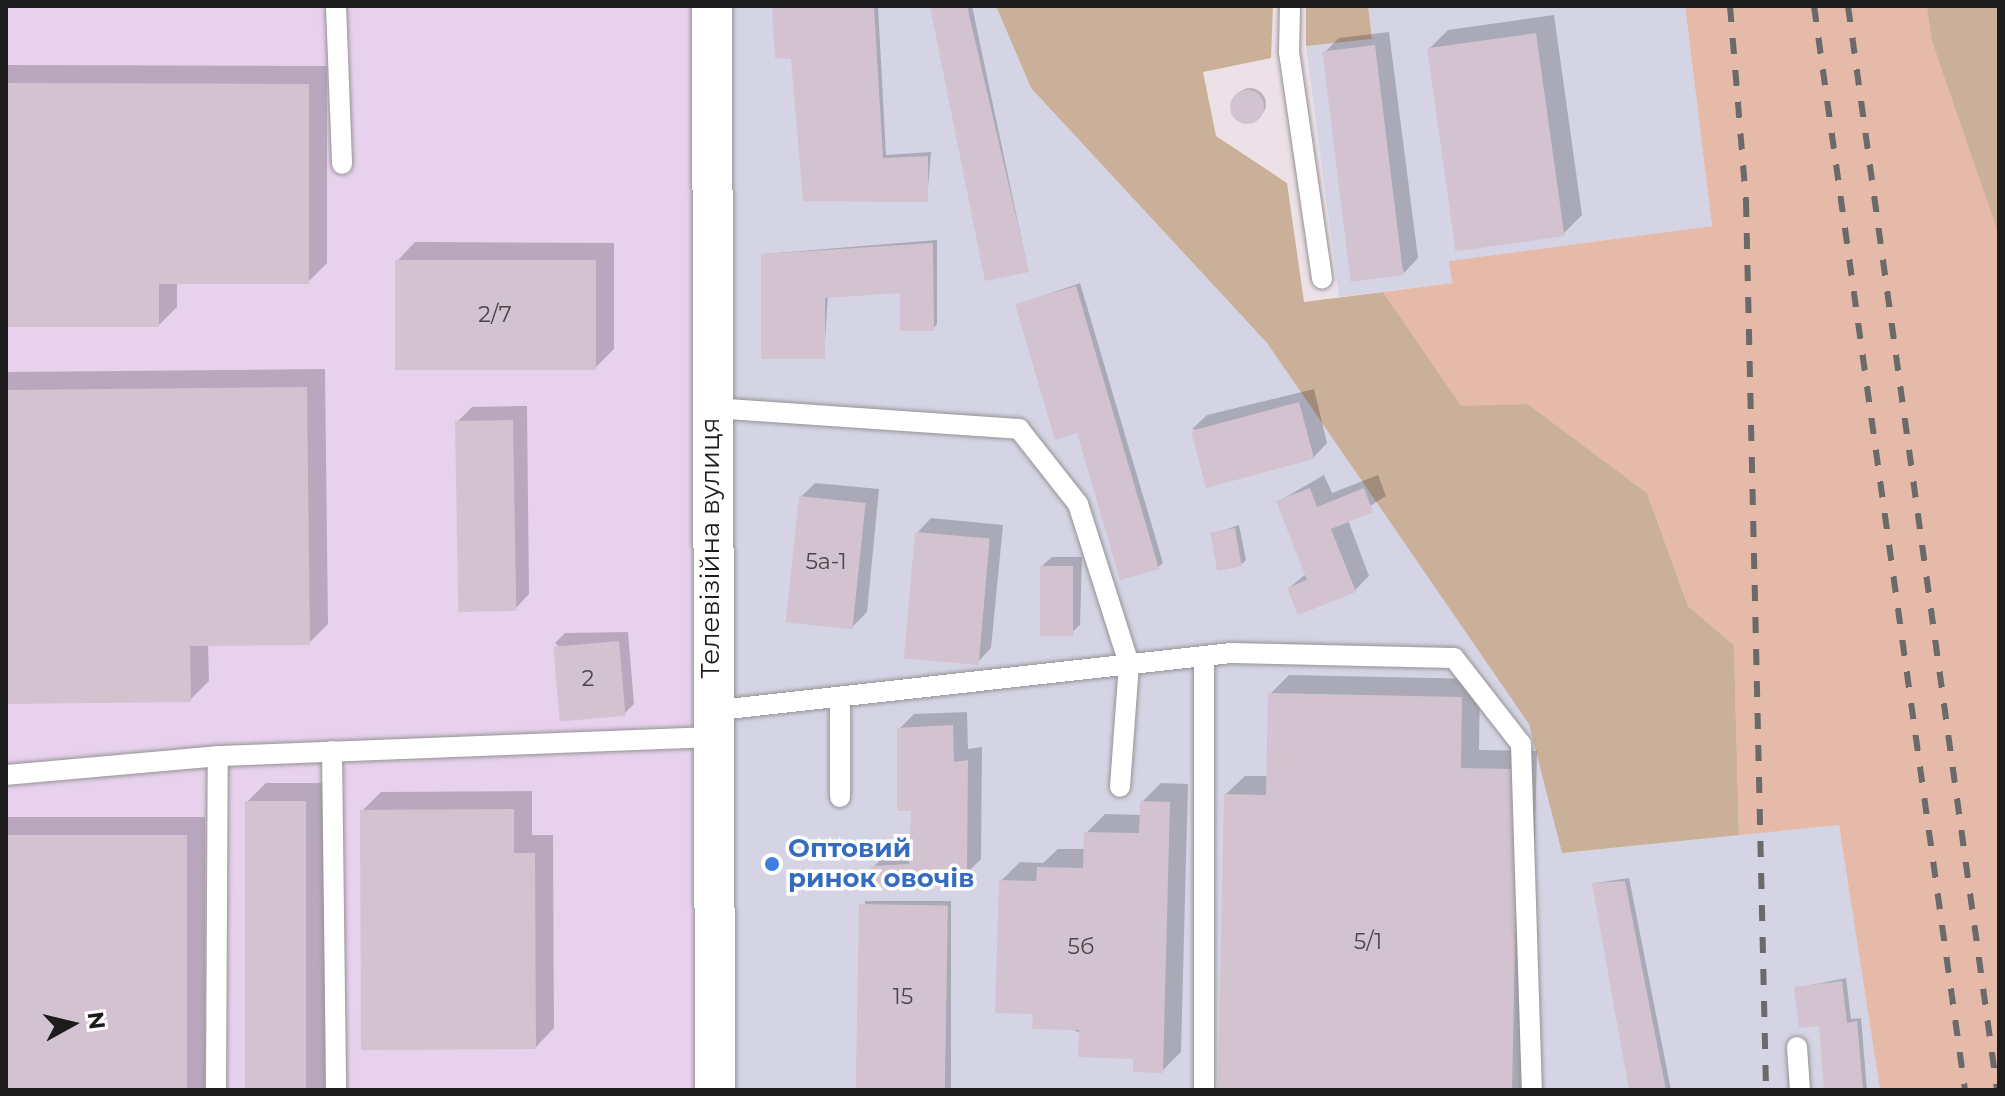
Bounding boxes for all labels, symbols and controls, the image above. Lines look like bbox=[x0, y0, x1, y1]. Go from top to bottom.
house number: 2/7 bbox=[478, 302, 512, 328]
street label: Телевізійна вулиця bbox=[695, 417, 727, 679]
house number: 5а-1 bbox=[805, 549, 847, 575]
house number: 2 bbox=[582, 666, 594, 692]
place label: Оптовий ринок овочів bbox=[788, 833, 974, 894]
marker: Оптовий ринок овочів bbox=[763, 855, 781, 873]
house number: 5/1 bbox=[1354, 929, 1382, 955]
house number: 5б bbox=[1068, 934, 1094, 960]
north arrow bbox=[32, 984, 112, 1064]
house number: 15 bbox=[893, 984, 913, 1010]
text: N bbox=[82, 1010, 111, 1031]

